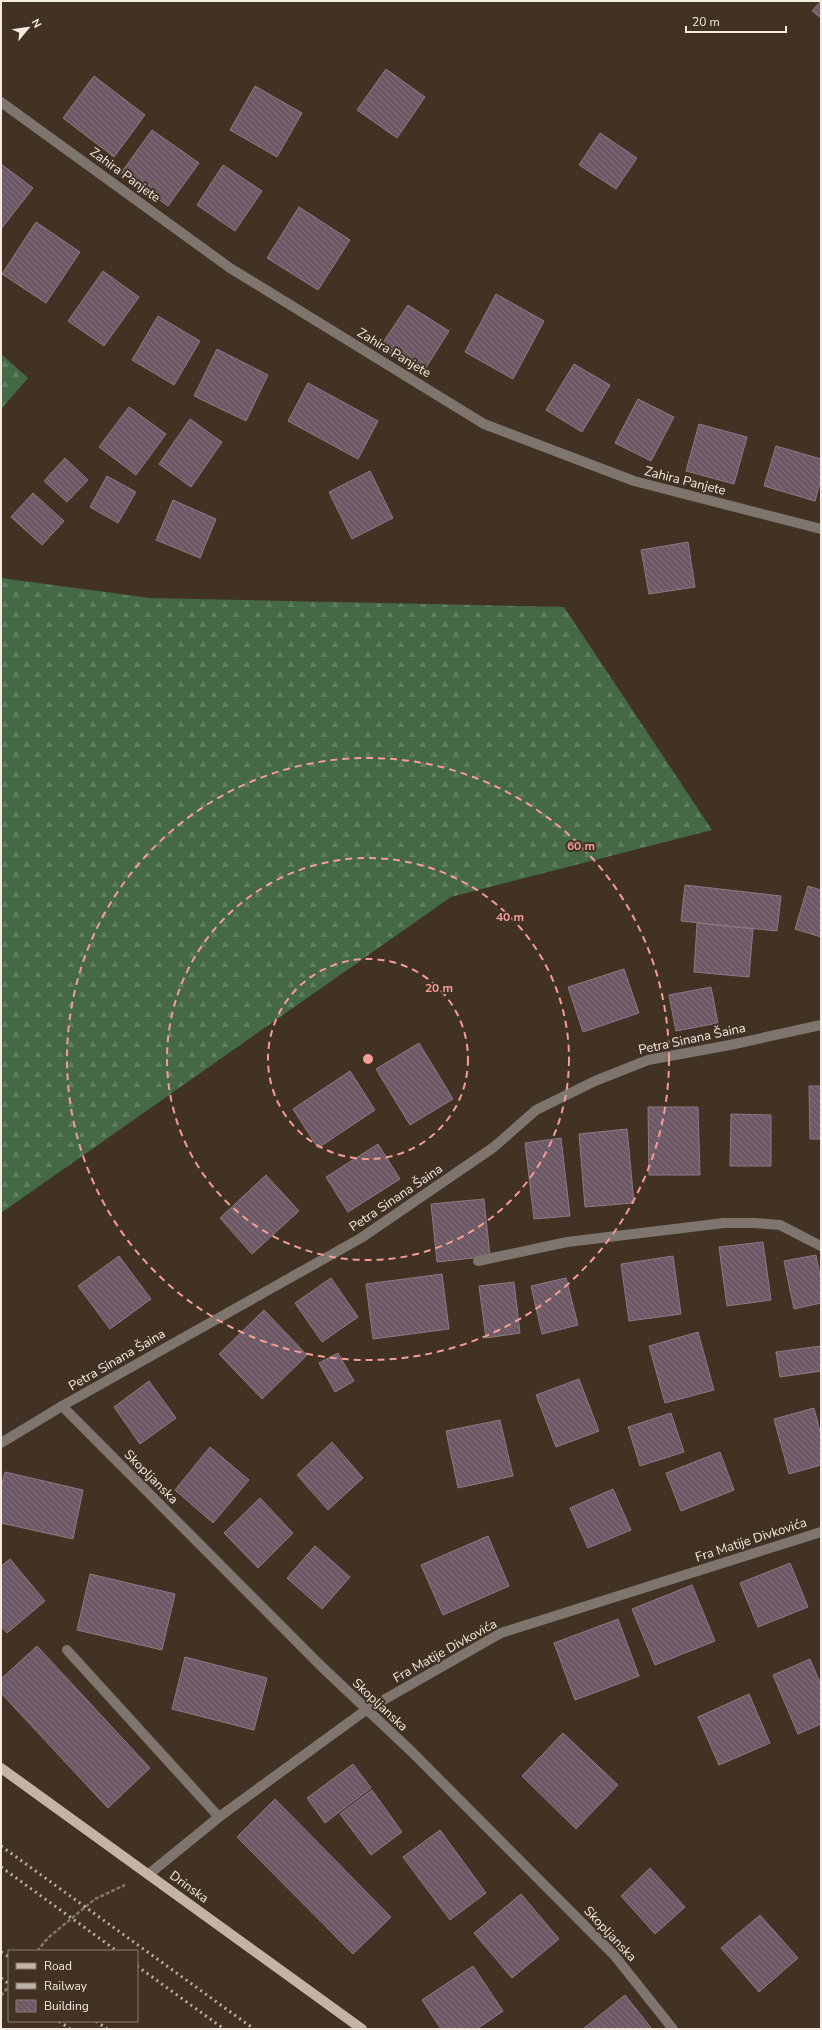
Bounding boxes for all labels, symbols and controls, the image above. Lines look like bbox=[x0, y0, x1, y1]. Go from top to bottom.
north arrow bbox=[8, 8, 48, 48]
scale bar bbox=[686, 8, 786, 34]
text: 20 m bbox=[692, 14, 720, 30]
text: N bbox=[28, 16, 45, 31]
street label: Zahira Panjete bbox=[86, 143, 164, 207]
street label: Zahira Panjete bbox=[354, 324, 434, 382]
street label: Zahira Panjete bbox=[642, 462, 728, 500]
text: 60 m bbox=[567, 838, 595, 854]
text: 40 m bbox=[496, 909, 524, 925]
text: 20 m bbox=[425, 980, 453, 996]
street label: Petra Sinana Šaina bbox=[636, 1018, 747, 1059]
centre of rings bbox=[361, 1052, 375, 1066]
street label: Petra Sinana Šaina bbox=[345, 1159, 446, 1236]
street label: Petra Sinana Šaina bbox=[65, 1324, 169, 1395]
street label: Skopljanska bbox=[120, 1446, 182, 1508]
street label: Fra Matije Divkovića bbox=[693, 1514, 809, 1566]
street label: Fra Matije Divkovića bbox=[390, 1615, 500, 1687]
street label: Skopljanska bbox=[348, 1675, 412, 1735]
street label: Drinska bbox=[166, 1867, 212, 1907]
street label: Skopljanska bbox=[580, 1902, 640, 1966]
legend bbox=[8, 1950, 138, 2022]
text: Road bbox=[44, 1958, 72, 1974]
text: Railway bbox=[44, 1978, 88, 1994]
text: Building bbox=[44, 1998, 89, 2014]

